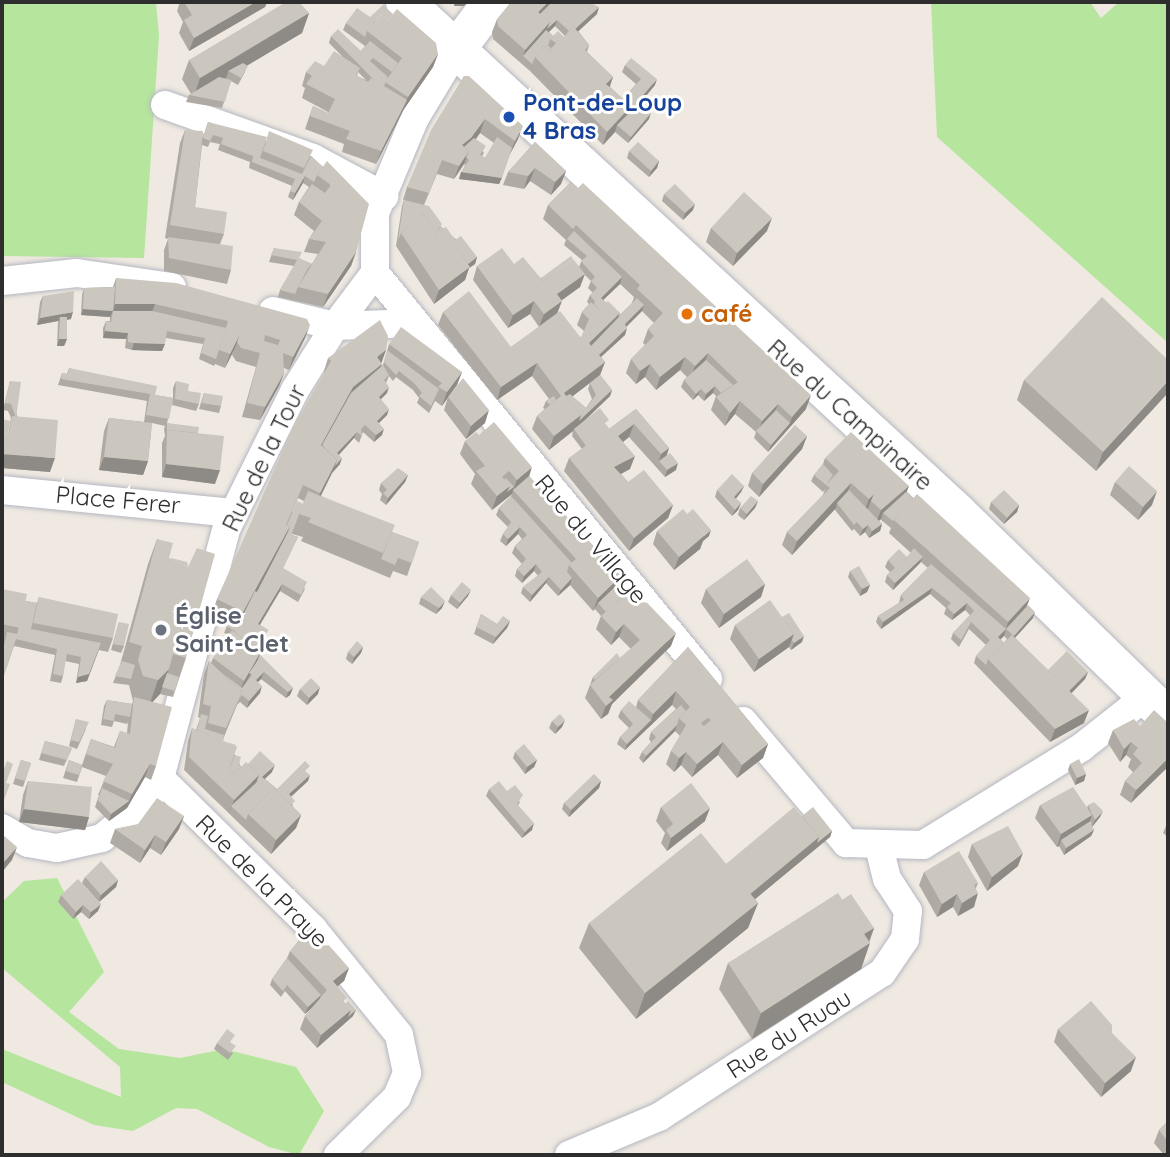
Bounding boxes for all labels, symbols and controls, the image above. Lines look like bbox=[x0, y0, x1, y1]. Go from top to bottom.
place label: Pont-de-Loup 4 Bras bbox=[523, 89, 682, 145]
marker: Pont-de-Loup 4 Bras bbox=[501, 109, 517, 125]
place label: café bbox=[701, 300, 752, 328]
marker: café bbox=[679, 306, 695, 322]
street label: Rue du Campinaire bbox=[761, 333, 939, 497]
street label: Rue de la Tour bbox=[216, 380, 312, 536]
street label: Rue du Village bbox=[529, 469, 653, 609]
street label: Place Ferer bbox=[54, 480, 182, 520]
place label: Église Saint-Clet bbox=[175, 602, 289, 658]
marker: Église Saint-Clet bbox=[153, 622, 169, 638]
street label: Rue de la Praye bbox=[190, 809, 334, 953]
street label: Rue du Ruau bbox=[722, 983, 856, 1085]

